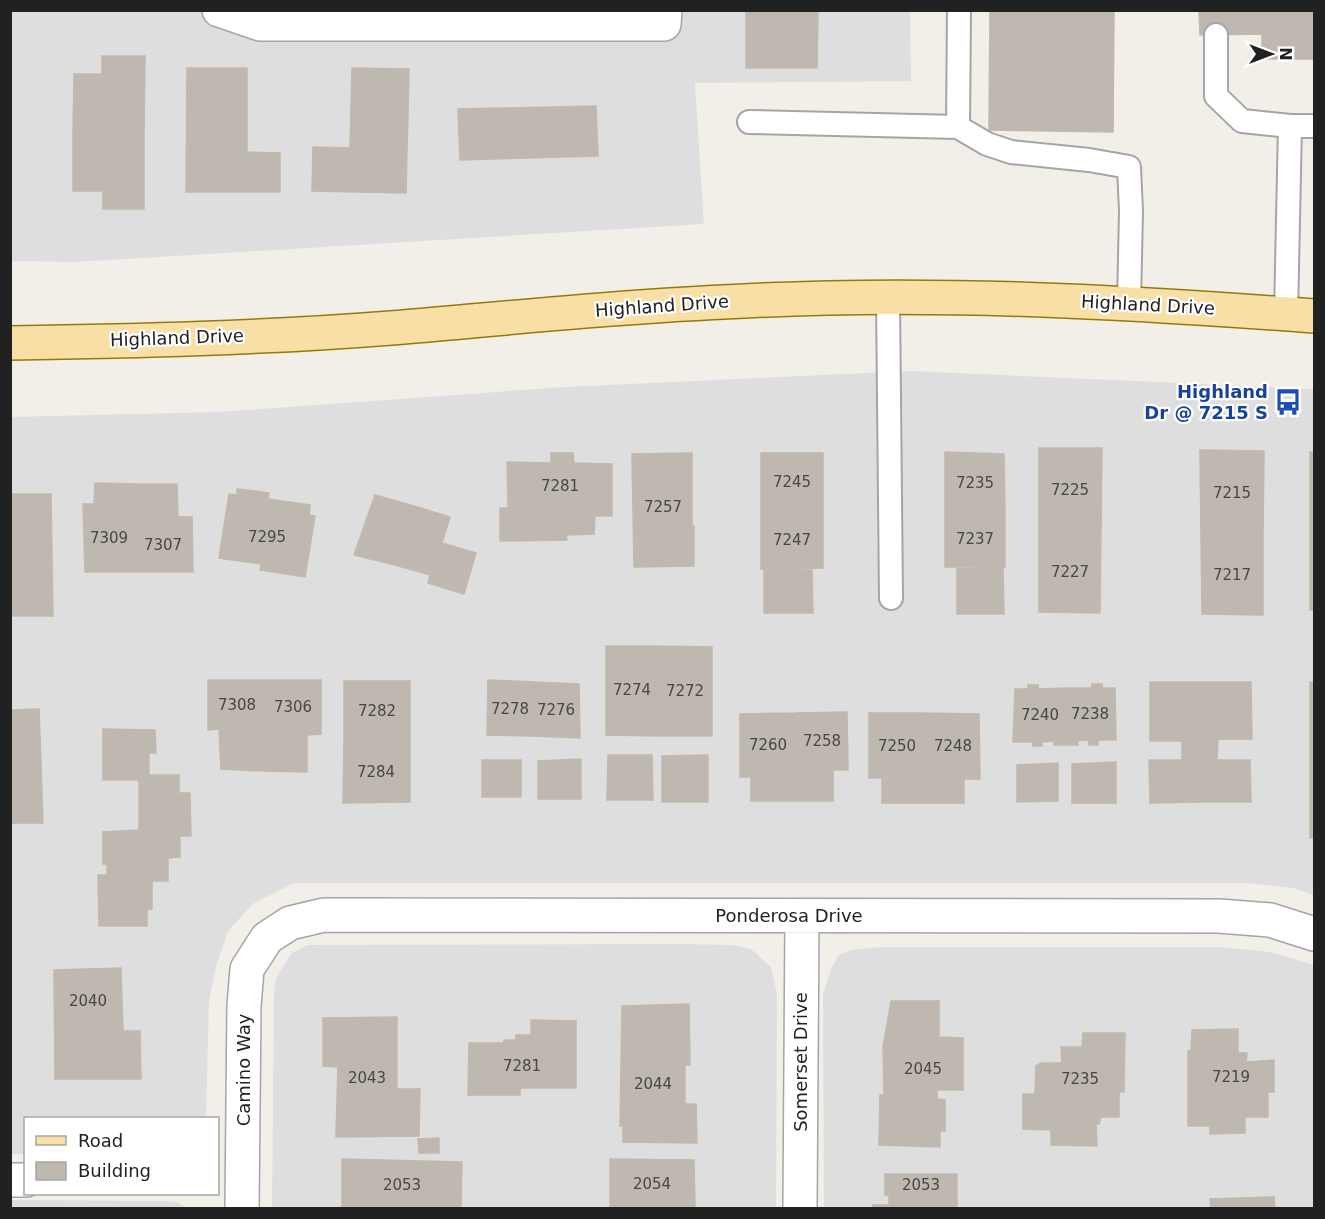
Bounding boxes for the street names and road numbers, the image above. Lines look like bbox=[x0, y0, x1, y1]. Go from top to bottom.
street label: Highland Drive bbox=[594, 290, 730, 321]
street label: Highland Drive bbox=[1081, 291, 1215, 318]
street label: Highland Drive bbox=[110, 325, 244, 350]
street label: Ponderosa Drive bbox=[715, 905, 863, 926]
street label: Somerset Drive bbox=[790, 992, 811, 1132]
street label: Camino Way bbox=[233, 1013, 254, 1126]

